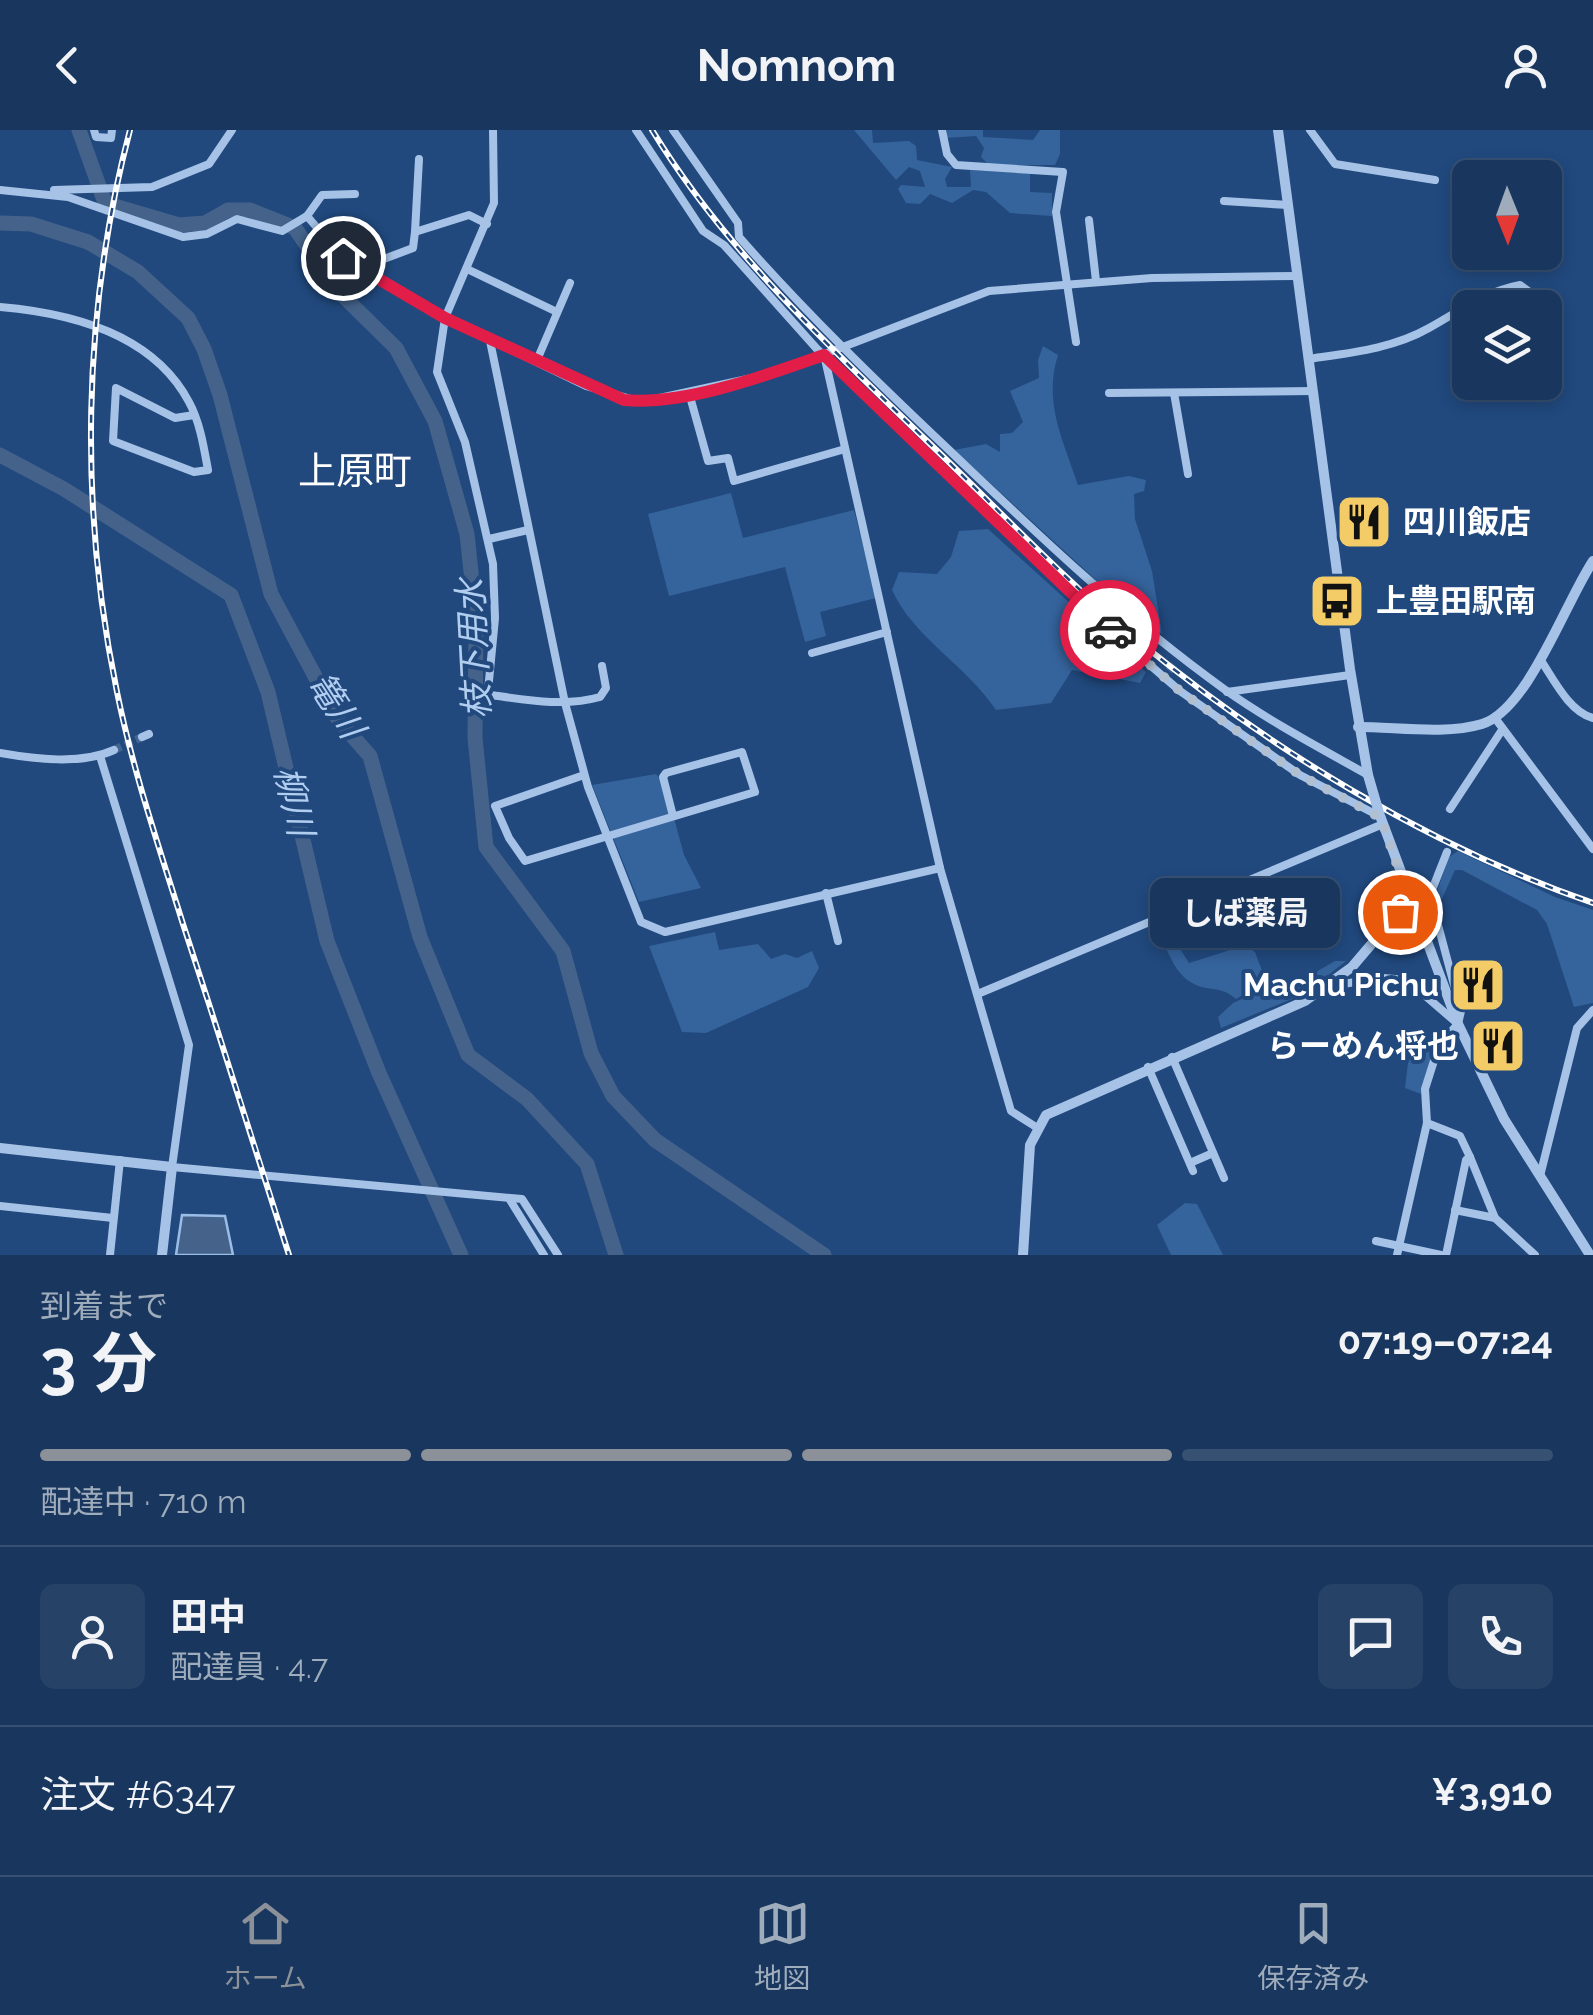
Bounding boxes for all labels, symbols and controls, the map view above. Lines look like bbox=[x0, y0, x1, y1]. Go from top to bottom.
icon: back bbox=[40, 38, 95, 93]
icon: person bbox=[1498, 38, 1553, 93]
text: Nomnom bbox=[697, 39, 896, 92]
north arrow bbox=[1452, 160, 1562, 270]
map controls bbox=[1452, 160, 1562, 400]
pin bbox=[301, 216, 386, 301]
icon: home bbox=[316, 231, 371, 286]
button: layers bbox=[1452, 290, 1562, 400]
district label: 上原町 bbox=[298, 448, 412, 493]
restaurant icon: 四川飯店 bbox=[1334, 492, 1394, 552]
place label: 四川飯店 bbox=[1403, 503, 1531, 540]
bus stop icon: 上豊田駅南 bbox=[1307, 571, 1367, 631]
water label: 枝下用水 bbox=[449, 574, 498, 720]
courier bbox=[1060, 580, 1160, 680]
place label: 上豊田駅南 bbox=[1376, 582, 1536, 619]
icon: car bbox=[1083, 603, 1138, 658]
water label: 篭川 bbox=[300, 664, 375, 749]
water label: 柳川 bbox=[267, 762, 323, 843]
pin bbox=[1358, 870, 1443, 955]
callout: しば薬局 bbox=[1150, 877, 1340, 947]
icon: bag bbox=[1373, 885, 1428, 940]
text: しば薬局 bbox=[1181, 894, 1309, 931]
restaurant icon: Machu Pichu bbox=[1448, 955, 1508, 1015]
place label: Machu Pichu bbox=[1243, 966, 1439, 1003]
restaurant icon: らーめん将也 bbox=[1468, 1016, 1528, 1076]
place label: らーめん将也 bbox=[1267, 1027, 1459, 1064]
text: 到着まで bbox=[40, 1287, 168, 1324]
text: 07:19–07:24 bbox=[1338, 1318, 1553, 1363]
text: 3 分 bbox=[40, 1325, 157, 1401]
text: 配達中 · 710 m bbox=[40, 1483, 246, 1520]
button: person bbox=[40, 1584, 145, 1689]
button: chat bbox=[1318, 1584, 1423, 1689]
button: phone bbox=[1448, 1584, 1553, 1689]
text: 田中 bbox=[170, 1594, 246, 1639]
text: 配達員 · 4.7 bbox=[170, 1648, 328, 1685]
text: ¥3,910 bbox=[1431, 1769, 1553, 1814]
text: 注文 #6347 bbox=[40, 1772, 236, 1817]
tab: ホーム bbox=[224, 1896, 307, 1996]
tab: 地図 bbox=[754, 1896, 810, 1996]
tab: 保存済み bbox=[1257, 1896, 1369, 1996]

